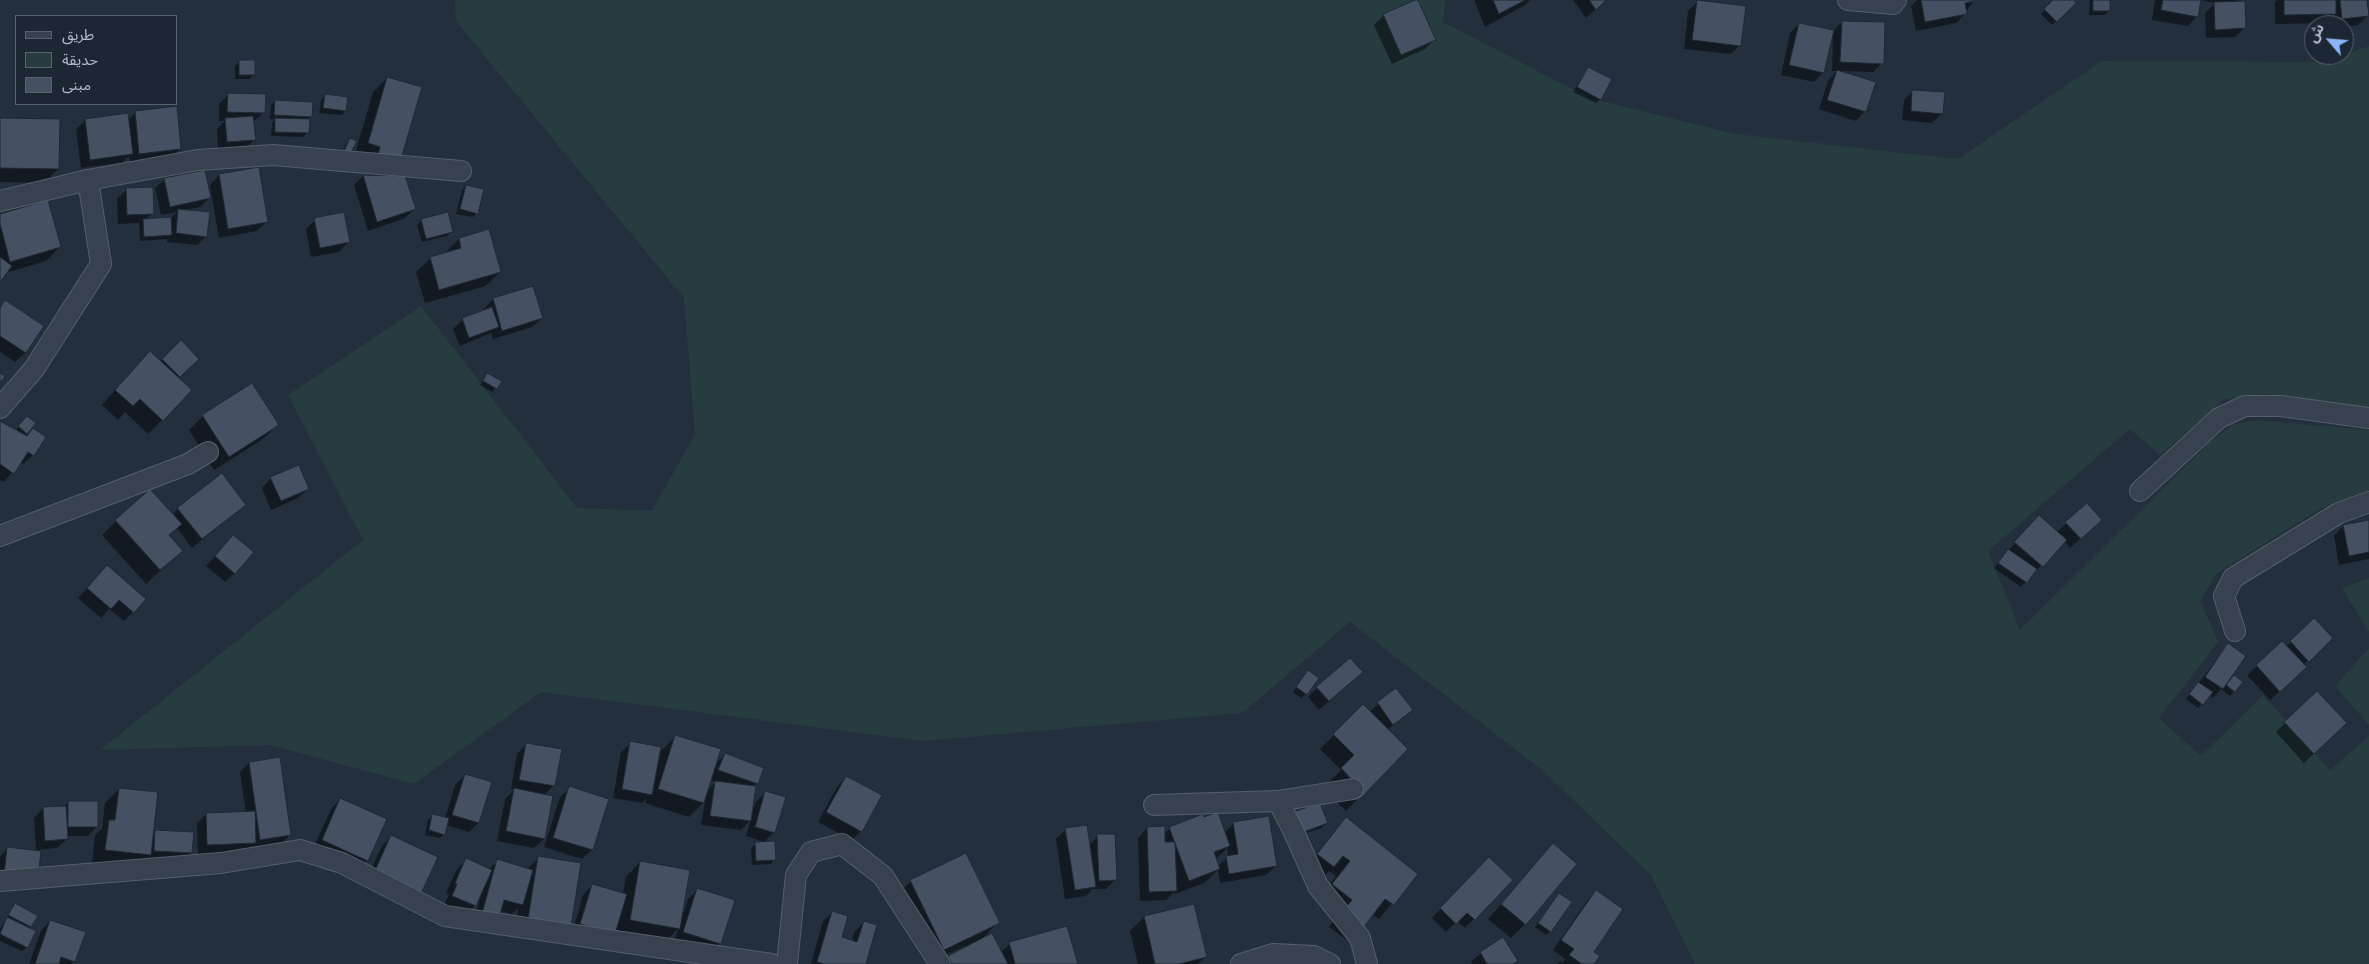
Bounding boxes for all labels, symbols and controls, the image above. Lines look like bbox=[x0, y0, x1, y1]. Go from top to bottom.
legend bbox=[15, 15, 178, 105]
north arrow bbox=[2304, 15, 2354, 65]
text: ش bbox=[2303, 21, 2330, 47]
text: طريق bbox=[62, 25, 94, 46]
text: حديقة bbox=[62, 50, 98, 71]
text: مبنى bbox=[62, 75, 91, 96]

